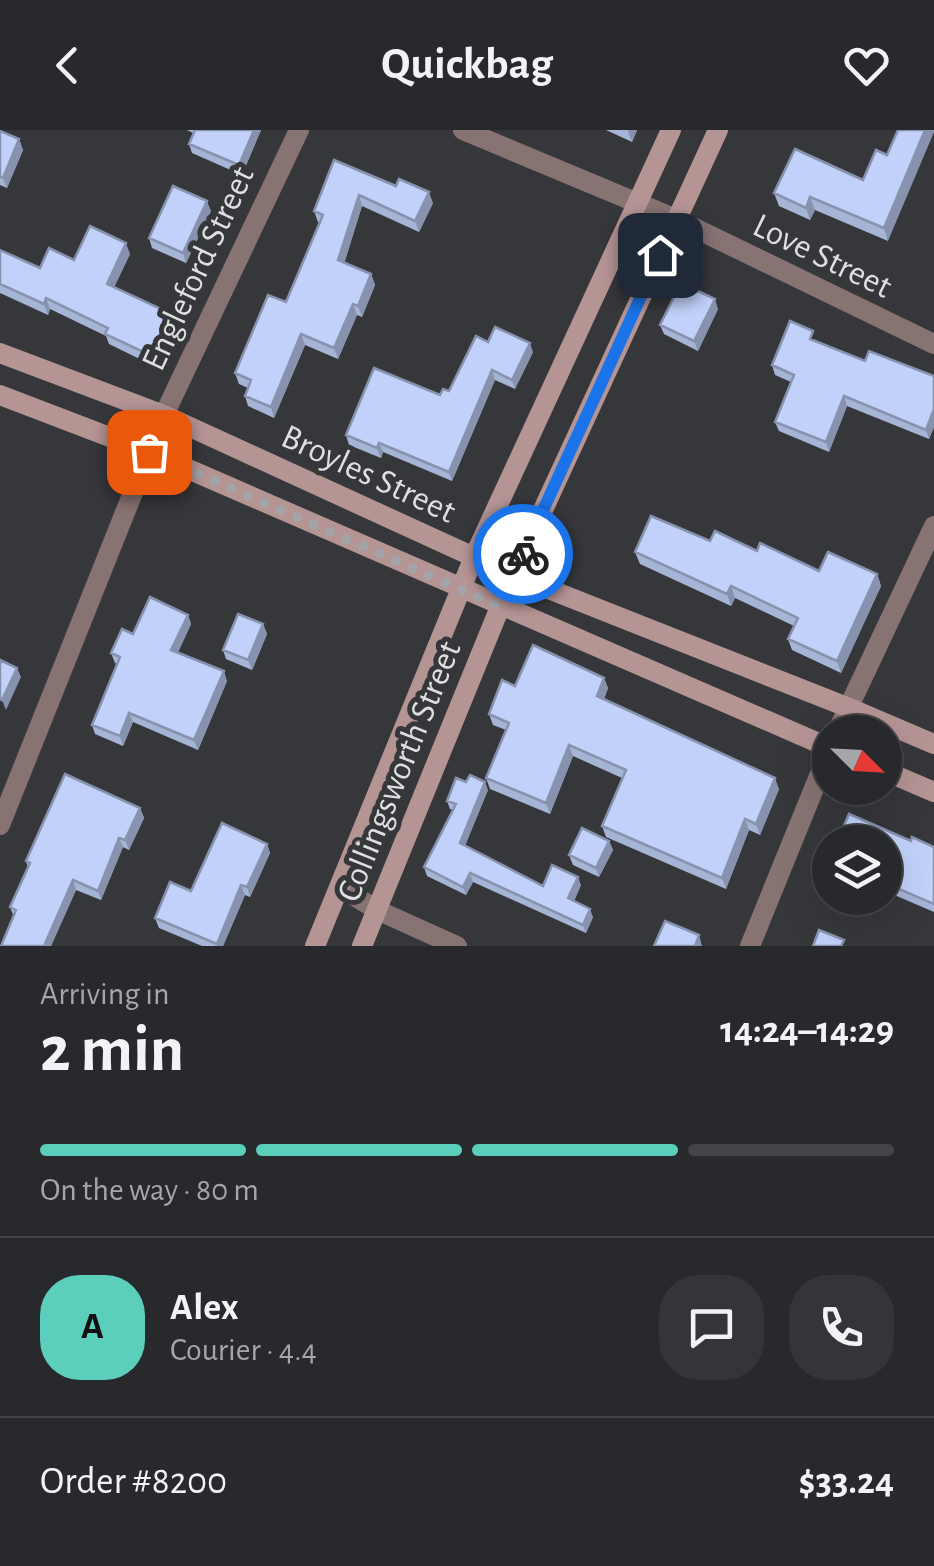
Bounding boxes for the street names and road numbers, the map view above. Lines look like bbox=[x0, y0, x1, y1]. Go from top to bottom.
street label: Engleford Street bbox=[136, 161, 261, 376]
street label: Love Street bbox=[748, 208, 897, 305]
street label: Broyles Street bbox=[276, 419, 461, 530]
street label: Collingsworth Street bbox=[331, 636, 468, 907]

